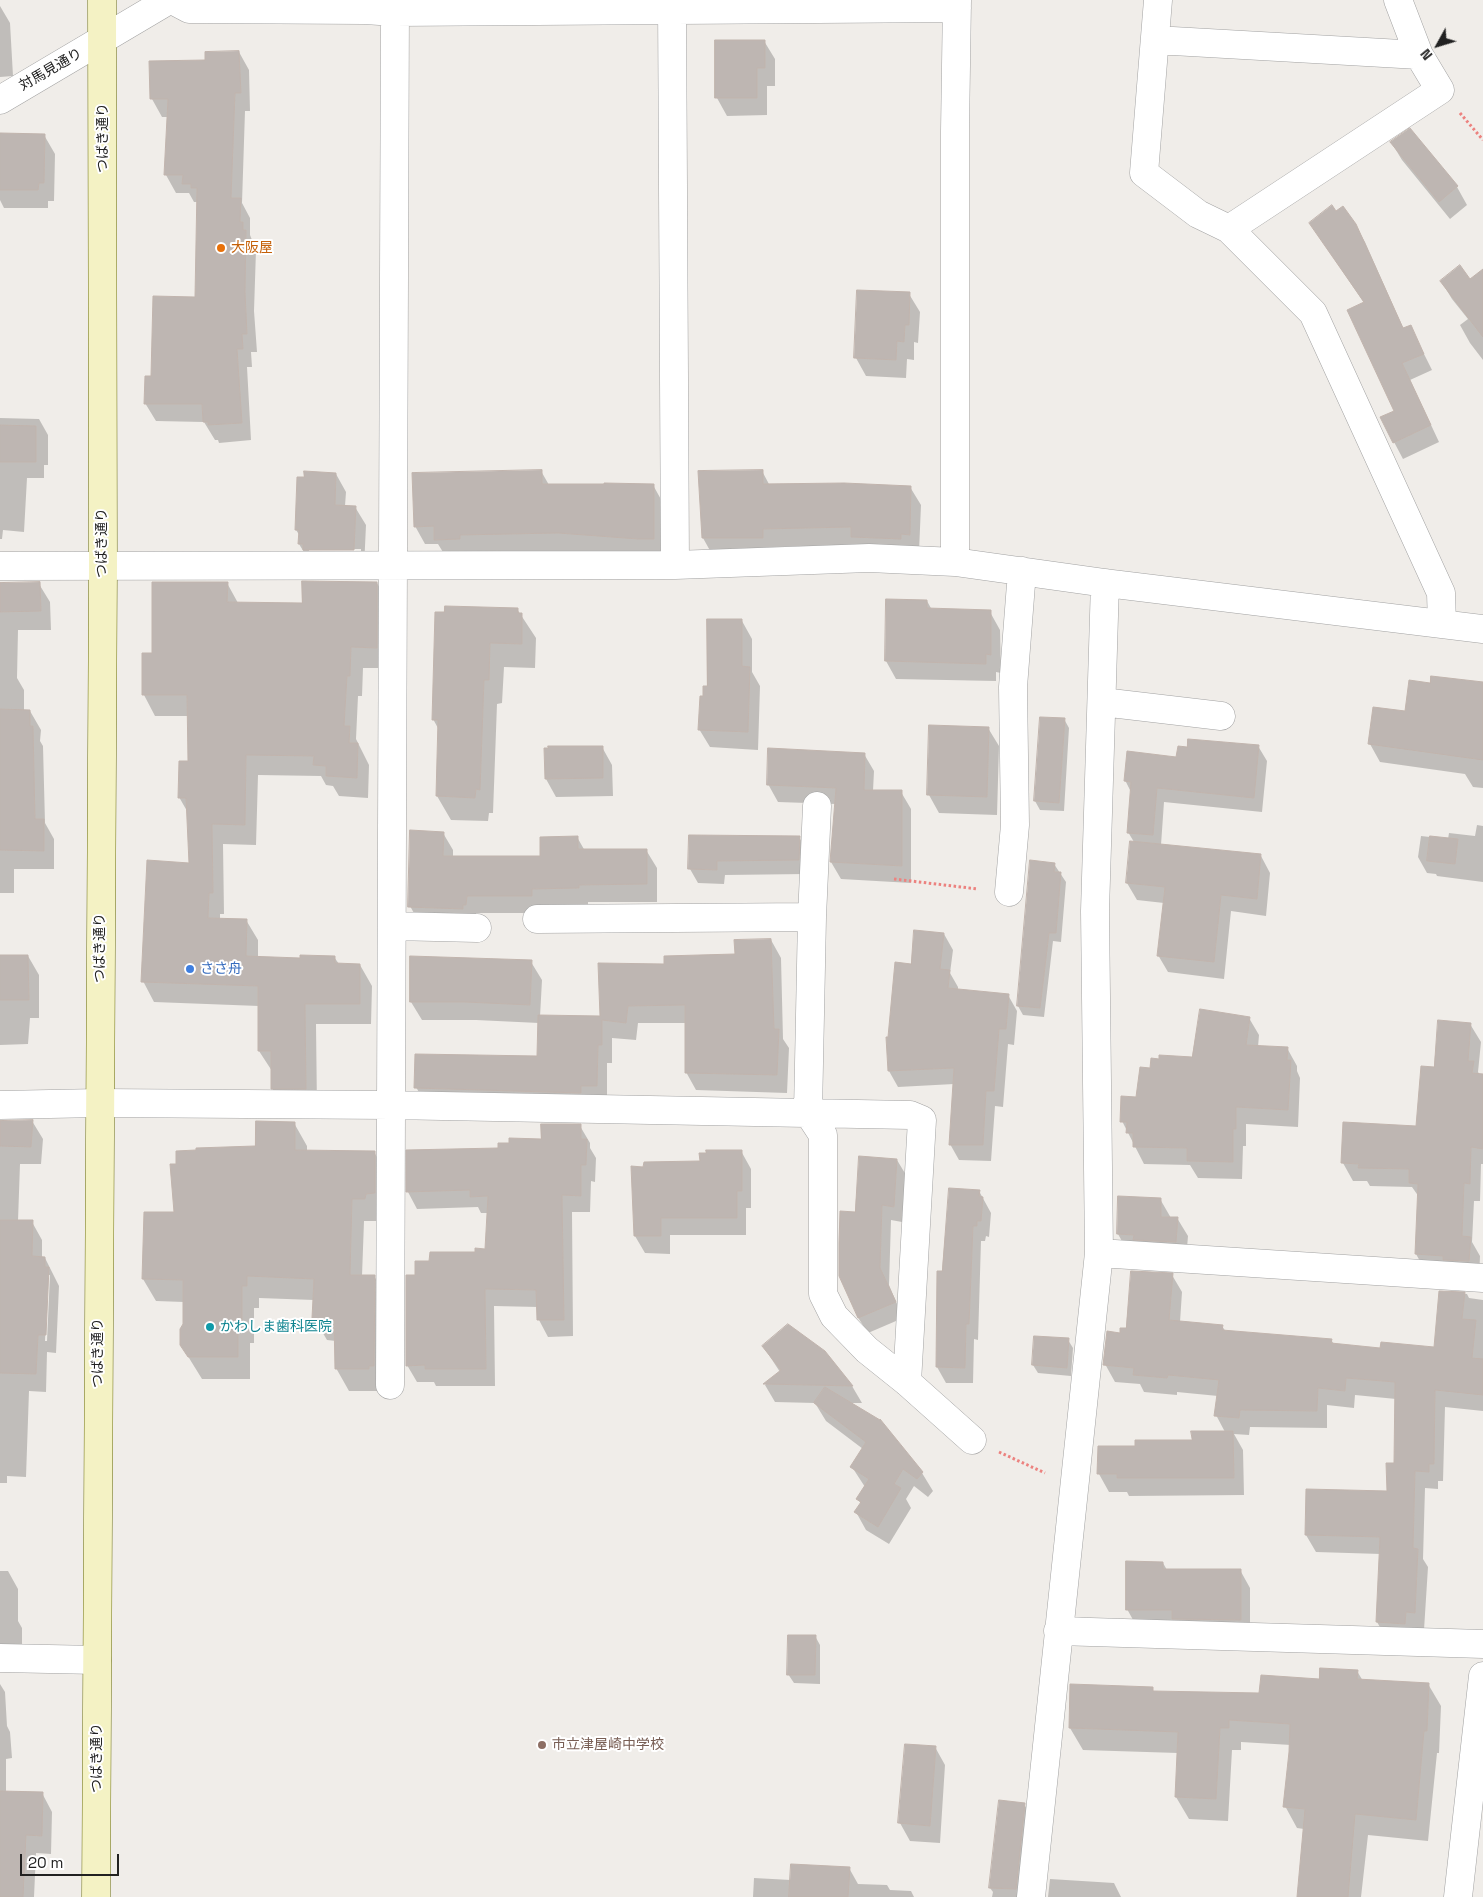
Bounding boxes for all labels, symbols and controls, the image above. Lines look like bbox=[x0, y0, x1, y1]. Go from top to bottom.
north arrow bbox=[1413, 20, 1463, 70]
street label: 対馬見通り bbox=[16, 45, 86, 95]
text: N bbox=[1416, 45, 1436, 64]
street label: つばき通り bbox=[95, 103, 111, 173]
place label: 大阪屋 bbox=[231, 240, 273, 256]
marker: 大阪屋 bbox=[215, 242, 227, 254]
street label: つばき通り bbox=[94, 508, 110, 578]
street label: つばき通り bbox=[92, 913, 108, 983]
place label: ささ舟 bbox=[200, 961, 242, 977]
marker: ささ舟 bbox=[184, 963, 196, 975]
street label: つばき通り bbox=[90, 1318, 106, 1388]
place label: かわしま歯科医院 bbox=[220, 1319, 332, 1335]
marker: かわしま歯科医院 bbox=[204, 1321, 216, 1333]
street label: つばき通り bbox=[89, 1723, 105, 1793]
place label: 市立津屋崎中学校 bbox=[552, 1737, 664, 1753]
marker: 市立津屋崎中学校 bbox=[536, 1739, 548, 1751]
scale bar bbox=[22, 1844, 121, 1876]
text: 20 m bbox=[28, 1853, 63, 1872]

